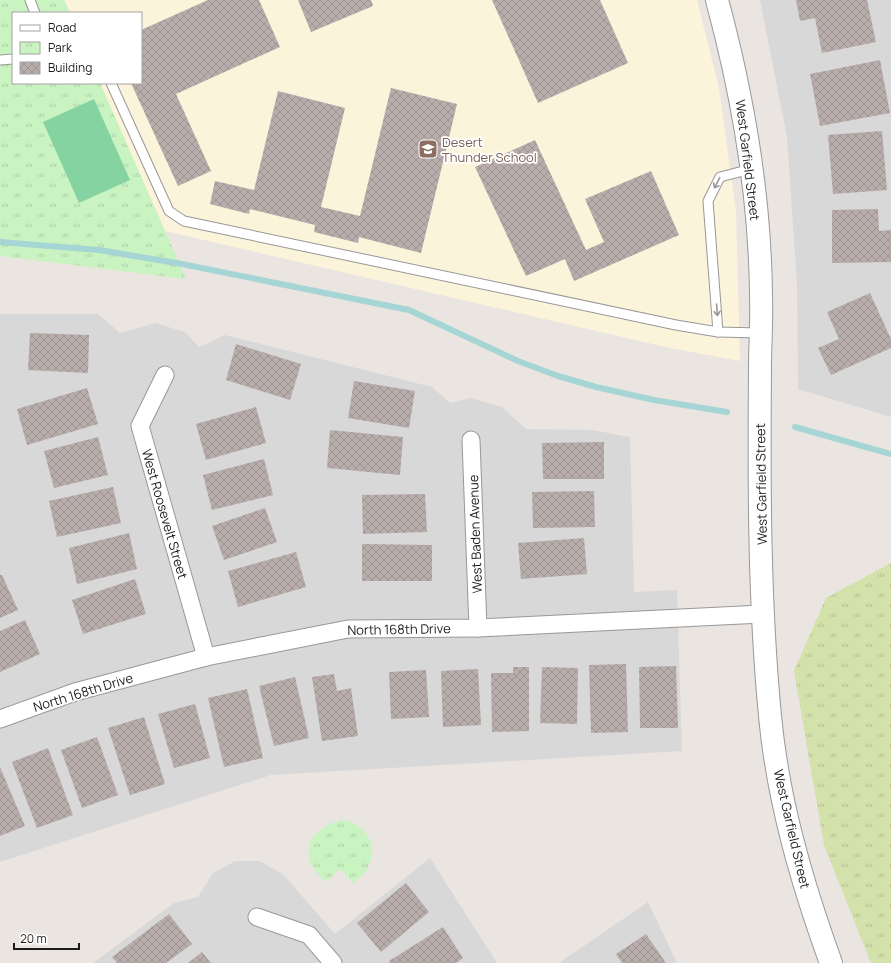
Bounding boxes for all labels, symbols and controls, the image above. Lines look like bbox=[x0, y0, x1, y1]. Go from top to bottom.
legend bbox=[12, 12, 142, 84]
text: Road bbox=[48, 19, 76, 36]
text: Park bbox=[48, 39, 73, 56]
text: Building bbox=[48, 59, 92, 76]
street label: West Garfield Street bbox=[732, 99, 764, 221]
place label: Desert Thunder School bbox=[442, 133, 537, 166]
school or university icon: Desert Thunder School bbox=[417, 138, 439, 160]
one-way arrow bbox=[713, 177, 720, 189]
one-way arrow bbox=[713, 303, 720, 316]
street label: West Garfield Street bbox=[751, 423, 771, 545]
street label: West Roosevelt Street bbox=[138, 447, 192, 581]
street label: West Baden Avenue bbox=[464, 474, 486, 594]
street label: North 168th Drive bbox=[347, 619, 451, 639]
street label: North 168th Drive bbox=[31, 668, 135, 716]
street label: West Garfield Street bbox=[770, 768, 814, 890]
scale bar bbox=[14, 925, 79, 951]
text: 20 m bbox=[20, 930, 47, 947]

